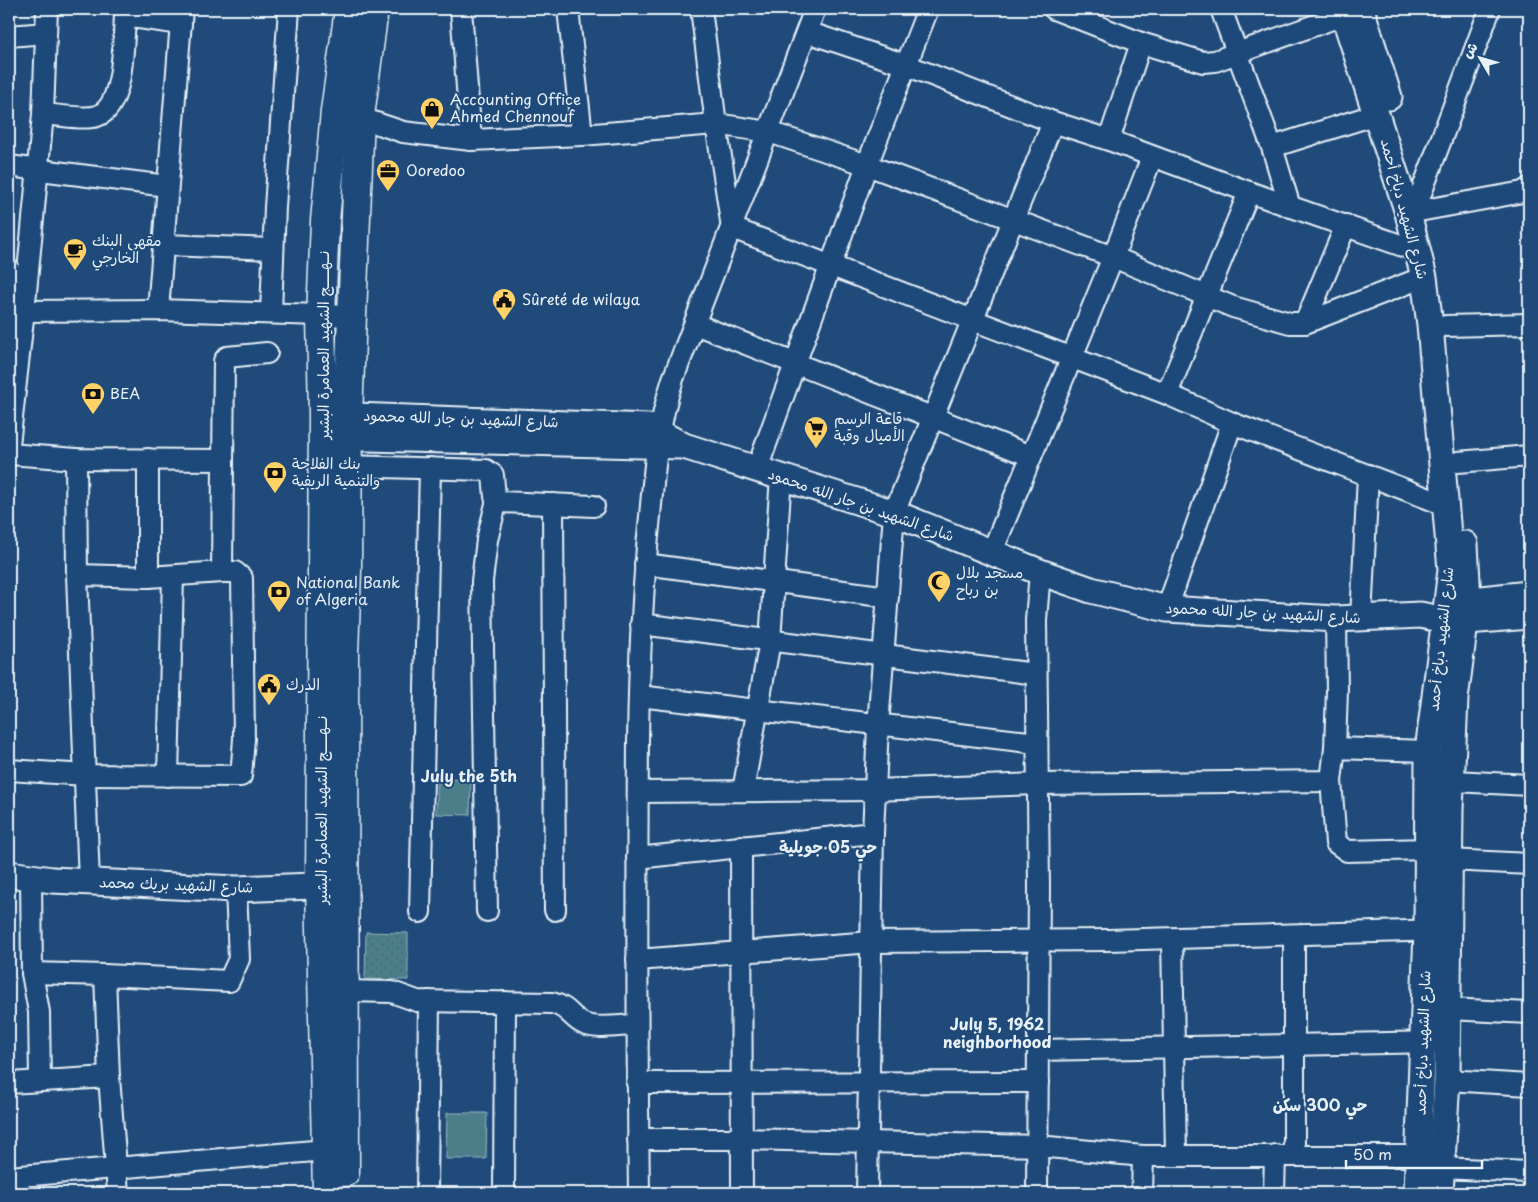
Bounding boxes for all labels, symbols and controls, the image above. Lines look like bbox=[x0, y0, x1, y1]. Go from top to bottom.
north arrow bbox=[1456, 32, 1506, 82]
text: ش bbox=[1456, 37, 1482, 62]
place label: Accounting Office Ahmed Chennouf bbox=[450, 87, 581, 127]
shop icon: Accounting Office Ahmed Chennouf bbox=[419, 96, 445, 130]
street label: شارع الشهيد دباخ أحمد bbox=[1376, 136, 1435, 282]
office icon: Ooredoo bbox=[375, 158, 401, 192]
place label: Ooredoo bbox=[406, 158, 465, 181]
place label: مقهى البنك الخارجي bbox=[92, 228, 162, 271]
cafe icon: مقهى البنك الخارجي bbox=[62, 237, 88, 271]
street label: نــهـــــج الشهيد العمامرة البشير bbox=[311, 251, 334, 441]
public building icon: Sûreté de wilaya bbox=[491, 287, 517, 321]
place label: Sûreté de wilaya bbox=[522, 287, 640, 310]
bank icon: BEA bbox=[80, 381, 106, 415]
place label: BEA bbox=[110, 381, 140, 404]
street label: شارع الشهيد بن جار الله محمود bbox=[363, 403, 559, 432]
place label: قاعة الرسم الأميال وقبة bbox=[834, 406, 905, 446]
supermarket icon: قاعة الرسم الأميال وقبة bbox=[803, 415, 829, 449]
place label: بنك الفلاحة والتنمية الريفية bbox=[292, 451, 380, 491]
bank icon: بنك الفلاحة والتنمية الريفية bbox=[262, 460, 288, 494]
street label: شارع الشهيد بن جار الله محمود bbox=[765, 461, 958, 546]
place label: مسجد بلال بن رباح bbox=[956, 560, 1023, 600]
street label: شارع الشهيد دباخ أحمد bbox=[1420, 566, 1459, 712]
mosque icon: مسجد بلال بن رباح bbox=[926, 569, 952, 603]
place label: National Bank of Algeria bbox=[296, 570, 400, 610]
bank icon: National Bank of Algeria bbox=[266, 579, 292, 613]
street label: شارع الشهيد بن جار الله محمود bbox=[1165, 595, 1361, 628]
public building icon: الدرك bbox=[256, 672, 282, 706]
place label: الدرك bbox=[286, 672, 320, 695]
street label: نــهـــــج الشهيد العمامرة البشير bbox=[309, 716, 332, 906]
district label: July the 5th bbox=[421, 763, 517, 787]
district label: حي 05 جويلية bbox=[779, 834, 877, 862]
street label: شارع الشهيد بريك محمد bbox=[99, 869, 253, 898]
street label: شارع الشهيد دباخ أحمد bbox=[1407, 970, 1436, 1116]
district label: July 5, 1962 neighborhood bbox=[943, 1011, 1051, 1053]
district label: حي 300 سكن bbox=[1273, 1092, 1367, 1120]
scale bar bbox=[1346, 1137, 1482, 1169]
text: 50 m bbox=[1353, 1142, 1392, 1165]

